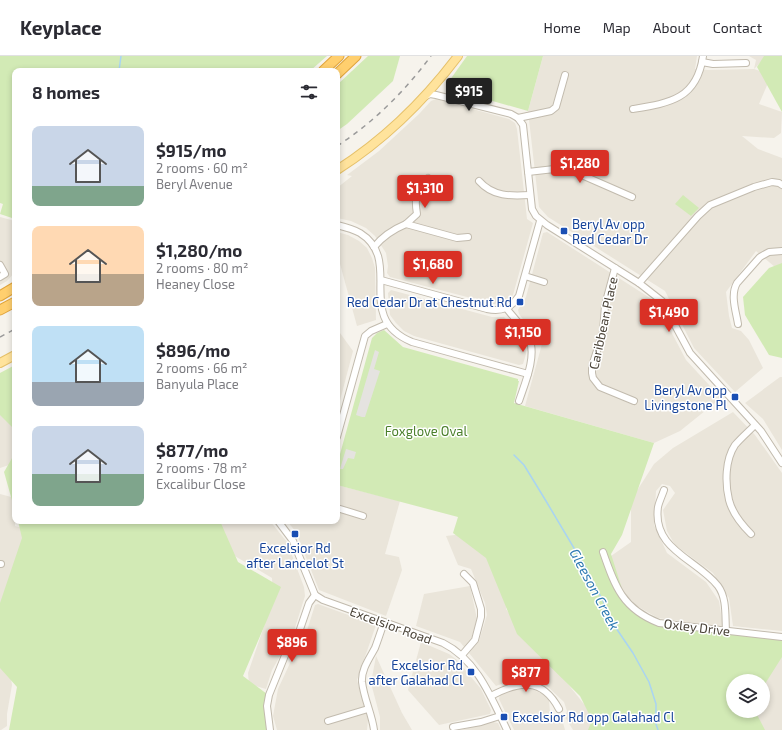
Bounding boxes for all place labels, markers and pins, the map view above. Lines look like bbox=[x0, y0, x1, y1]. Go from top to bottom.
pin: $915 bbox=[445, 78, 493, 112]
pin: $1,280 bbox=[547, 150, 613, 184]
pin: $1,310 bbox=[392, 175, 458, 209]
place label: Beryl Av opp Red Cedar Dr bbox=[572, 216, 648, 247]
marker: Beryl Av opp Red Cedar Dr bbox=[559, 226, 569, 236]
pin: $1,680 bbox=[400, 251, 466, 285]
place label: Red Cedar Dr at Chestnut Rd bbox=[347, 294, 512, 310]
marker: Red Cedar Dr at Chestnut Rd bbox=[515, 297, 525, 307]
pin: $1,490 bbox=[636, 299, 702, 333]
pin: $1,150 bbox=[490, 319, 556, 353]
place label: Beryl Av opp Livingstone Pl bbox=[644, 382, 727, 413]
marker: Beryl Av opp Livingstone Pl bbox=[730, 392, 740, 402]
marker: Excelsior Rd after Lancelot St bbox=[290, 529, 300, 539]
place label: Excelsior Rd after Lancelot St bbox=[246, 540, 344, 571]
pin: $896 bbox=[268, 629, 316, 663]
place label: Excelsior Rd after Galahad Cl bbox=[369, 657, 463, 688]
pin: $877 bbox=[502, 659, 550, 693]
marker: Excelsior Rd after Galahad Cl bbox=[466, 667, 476, 677]
place label: Excelsior Rd opp Galahad Cl bbox=[512, 709, 675, 725]
marker: Excelsior Rd opp Galahad Cl bbox=[499, 712, 509, 722]

